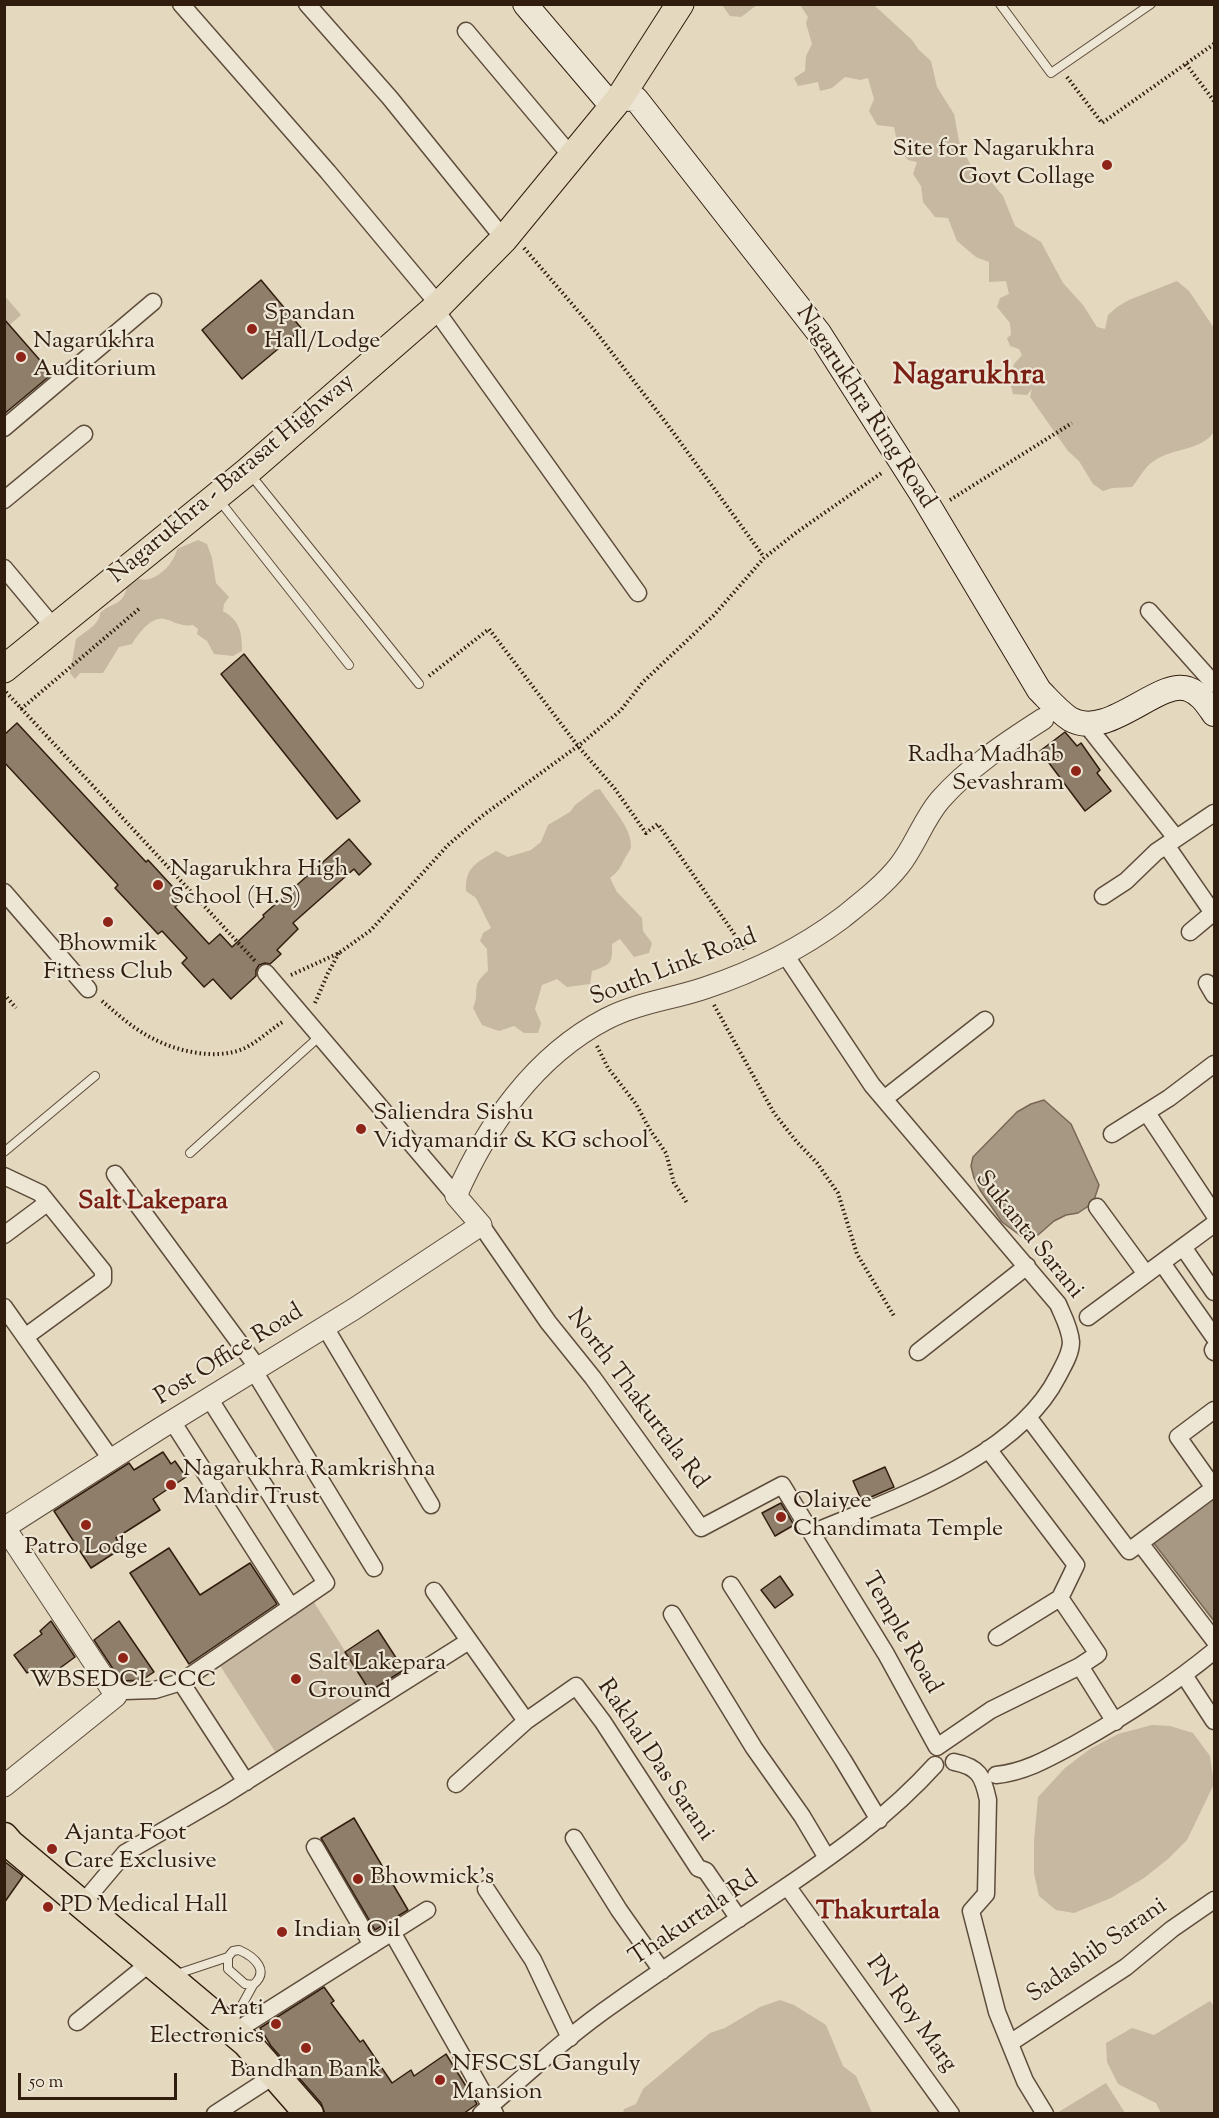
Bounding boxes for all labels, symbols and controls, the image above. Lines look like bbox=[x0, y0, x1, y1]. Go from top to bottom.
place label: Site for Nagarukhra Govt Collage bbox=[892, 137, 1095, 193]
marker: Site for Nagarukhra Govt Collage bbox=[1100, 158, 1114, 172]
place label: Spandan Hall/Lodge bbox=[264, 301, 380, 357]
street label: Nagarukhra Ring Road bbox=[788, 301, 940, 515]
marker: Spandan Hall/Lodge bbox=[245, 322, 259, 336]
place label: Nagarukhra Auditorium bbox=[33, 329, 156, 385]
marker: Nagarukhra Auditorium bbox=[14, 350, 28, 364]
district label: Nagarukhra bbox=[893, 360, 1045, 396]
street label: Nagarukhra - Barasat Highway bbox=[104, 369, 362, 591]
place label: Radha Madhab Sevashram bbox=[908, 743, 1064, 799]
marker: Radha Madhab Sevashram bbox=[1069, 764, 1083, 778]
place label: Nagarukhra High School (H.S) bbox=[170, 857, 349, 913]
marker: Nagarukhra High School (H.S) bbox=[151, 878, 165, 892]
marker: Bhowmik Fitness Club bbox=[101, 915, 115, 929]
street label: South Link Road bbox=[587, 924, 761, 1014]
place label: Bhowmik Fitness Club bbox=[43, 932, 173, 988]
place label: Saliendra Sishu Vidyamandir & KG school bbox=[373, 1101, 649, 1157]
marker: Saliendra Sishu Vidyamandir & KG school bbox=[354, 1122, 368, 1136]
street label: Sukanta Sarani bbox=[968, 1166, 1088, 1306]
district label: Salt Lakepara bbox=[78, 1188, 228, 1220]
street label: Post Office Road bbox=[151, 1299, 309, 1413]
street label: North Thakurtala Rd bbox=[559, 1304, 713, 1496]
place label: Nagarukhra Ramkrishna Mandir Trust bbox=[183, 1457, 435, 1513]
marker: Nagarukhra Ramkrishna Mandir Trust bbox=[164, 1478, 178, 1492]
place label: Olaiyee Chandimata Temple bbox=[793, 1489, 1003, 1545]
marker: Olaiyee Chandimata Temple bbox=[774, 1510, 788, 1524]
marker: Patro Lodge bbox=[79, 1518, 93, 1532]
place label: Patro Lodge bbox=[24, 1535, 148, 1563]
street label: Temple Road bbox=[854, 1568, 946, 1700]
marker: WBSEDCL CCC bbox=[116, 1651, 130, 1665]
place label: Salt Lakepara Ground bbox=[308, 1651, 446, 1707]
place label: WBSEDCL CCC bbox=[30, 1668, 216, 1696]
marker: Salt Lakepara Ground bbox=[289, 1672, 303, 1686]
street label: Rakhal Das Sarani bbox=[589, 1675, 719, 1847]
place label: Ajanta Foot Care Exclusive bbox=[64, 1821, 217, 1877]
marker: Ajanta Foot Care Exclusive bbox=[45, 1842, 59, 1856]
place label: Bhowmick's bbox=[370, 1865, 494, 1893]
street label: Thakurtala Rd bbox=[625, 1866, 765, 1974]
marker: Bhowmick's bbox=[351, 1872, 365, 1886]
place label: PD Medical Hall bbox=[60, 1893, 228, 1921]
street label: Sadashib Sarani bbox=[1023, 1893, 1173, 2011]
district label: Thakurtala bbox=[816, 1898, 940, 1930]
marker: PD Medical Hall bbox=[41, 1900, 55, 1914]
place label: Indian Oil bbox=[294, 1918, 401, 1946]
marker: Indian Oil bbox=[275, 1925, 289, 1939]
street label: PN Roy Marg bbox=[858, 1951, 962, 2079]
place label: Arati Electronics bbox=[150, 1996, 264, 2052]
marker: Arati Electronics bbox=[269, 2017, 283, 2031]
marker: Bandhan Bank bbox=[299, 2041, 313, 2055]
place label: NFSCSL Ganguly Mansion bbox=[452, 2052, 641, 2108]
place label: Bandhan Bank bbox=[230, 2058, 382, 2086]
scale bar bbox=[21, 2061, 180, 2099]
text: 50 m bbox=[29, 2070, 63, 2096]
marker: NFSCSL Ganguly Mansion bbox=[433, 2073, 447, 2087]

